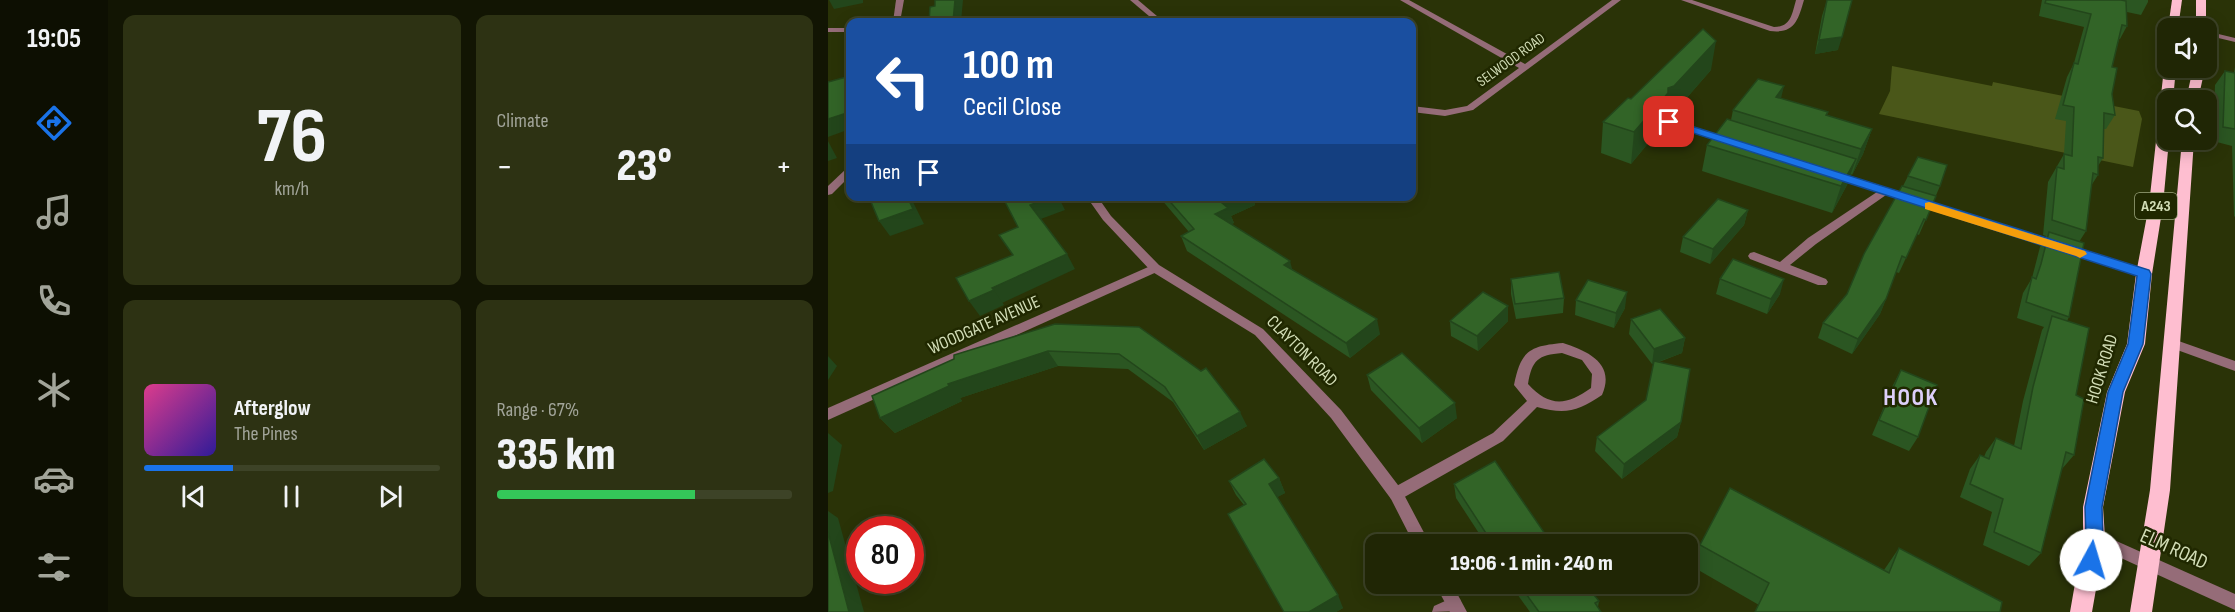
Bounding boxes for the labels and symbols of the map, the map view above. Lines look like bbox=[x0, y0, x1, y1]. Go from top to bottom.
street label: SELWOOD ROAD bbox=[1473, 29, 1549, 91]
pin bbox=[1643, 96, 1694, 147]
road number: A243 bbox=[2135, 193, 2177, 219]
street label: WOODGATE AVENUE bbox=[925, 291, 1043, 359]
street label: CLAYTON ROAD bbox=[1262, 311, 1342, 391]
street label: HOOK ROAD bbox=[2082, 332, 2122, 406]
district label: HOOK bbox=[1883, 383, 1939, 412]
speed limit sign: 80 bbox=[846, 516, 924, 594]
street label: ELM ROAD bbox=[2136, 523, 2212, 575]
position arrow bbox=[2059, 528, 2123, 592]

